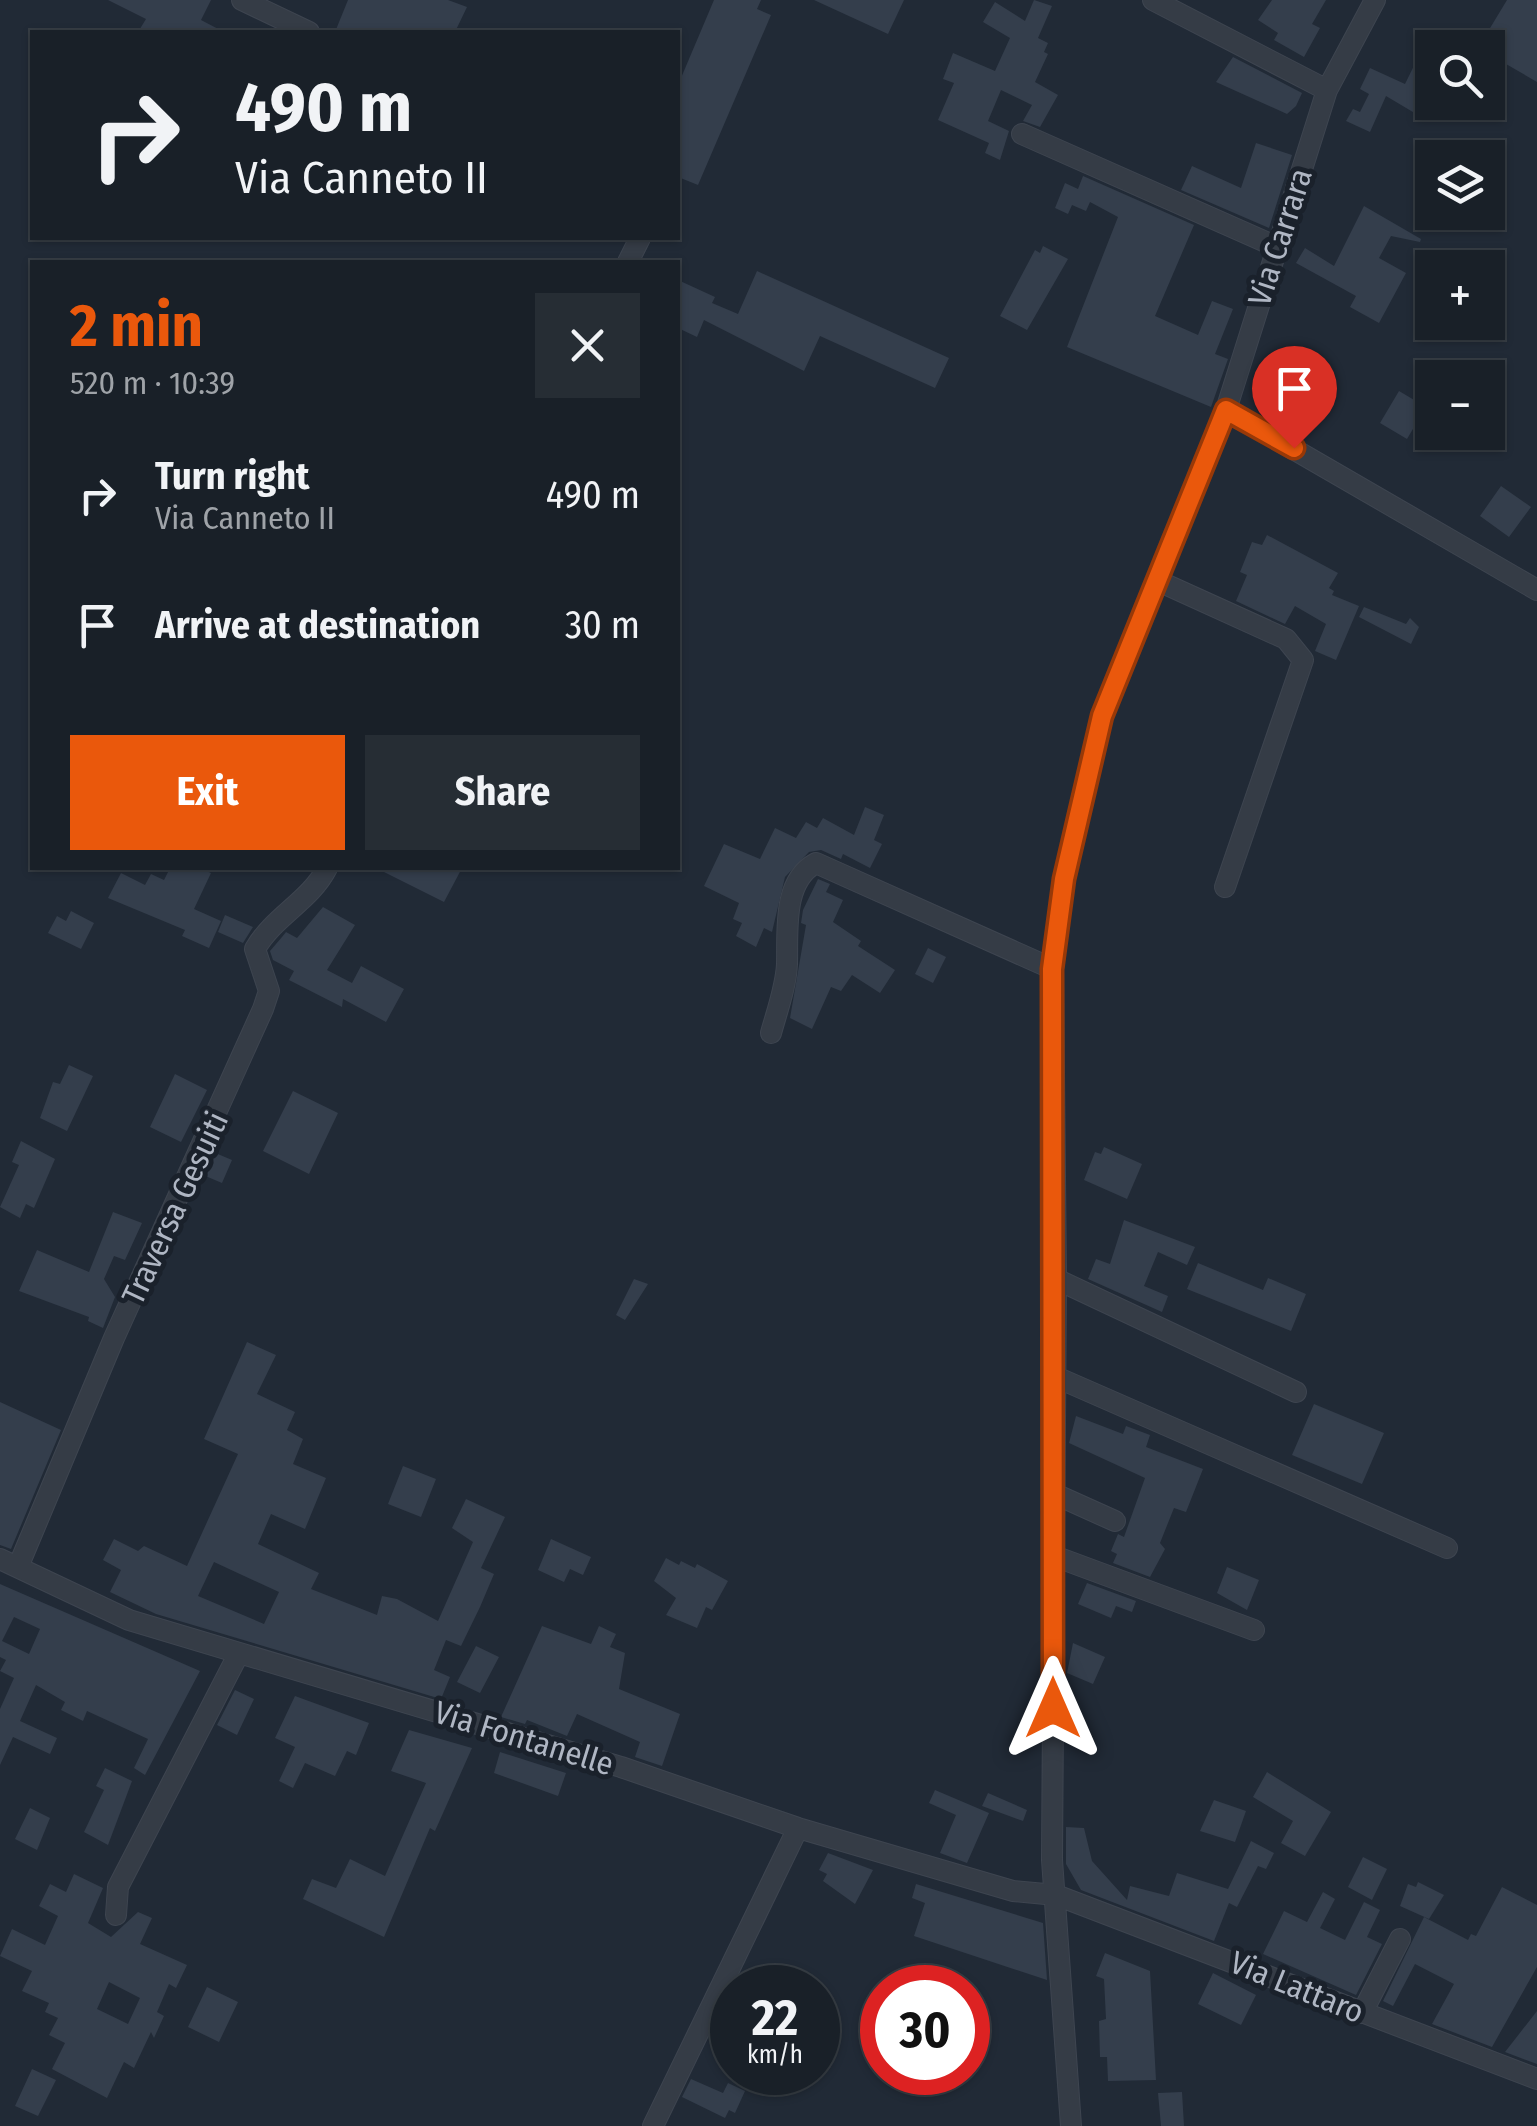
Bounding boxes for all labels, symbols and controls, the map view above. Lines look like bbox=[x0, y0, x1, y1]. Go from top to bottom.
map controls bbox=[1415, 30, 1505, 450]
button: search bbox=[1415, 30, 1505, 120]
text: 490 m bbox=[235, 66, 412, 150]
icon: right bbox=[70, 70, 200, 200]
button: layers bbox=[1415, 140, 1505, 230]
text: Via Canneto II bbox=[235, 151, 488, 205]
street label: Via Carrara bbox=[1240, 164, 1320, 310]
button: + bbox=[1415, 250, 1505, 340]
text: 2 min bbox=[70, 290, 203, 362]
button: close bbox=[535, 293, 640, 398]
pin bbox=[1252, 346, 1337, 449]
button: − bbox=[1415, 360, 1505, 450]
icon: arrive bbox=[1267, 361, 1322, 416]
text: 520 m · 10:39 bbox=[70, 364, 235, 402]
text: Turn right bbox=[155, 453, 309, 499]
icon: right bbox=[70, 468, 125, 523]
text: 490 m bbox=[546, 472, 640, 518]
text: Via Canneto II bbox=[155, 499, 335, 537]
icon: arrive bbox=[70, 598, 125, 653]
text: Arrive at destination bbox=[155, 602, 480, 648]
text: 30 m bbox=[565, 602, 640, 648]
button: Exit bbox=[70, 735, 345, 850]
button: Share bbox=[365, 735, 640, 850]
street label: Traversa Gesuiti bbox=[114, 1106, 236, 1310]
position arrow bbox=[1001, 1656, 1105, 1760]
street label: Via Fontanelle bbox=[430, 1693, 618, 1783]
street label: Via Lattaro bbox=[1225, 1943, 1369, 2031]
speed limit sign: 30 bbox=[860, 1965, 990, 2095]
text: 22 bbox=[752, 1988, 798, 2048]
text: km/h bbox=[747, 2040, 803, 2070]

